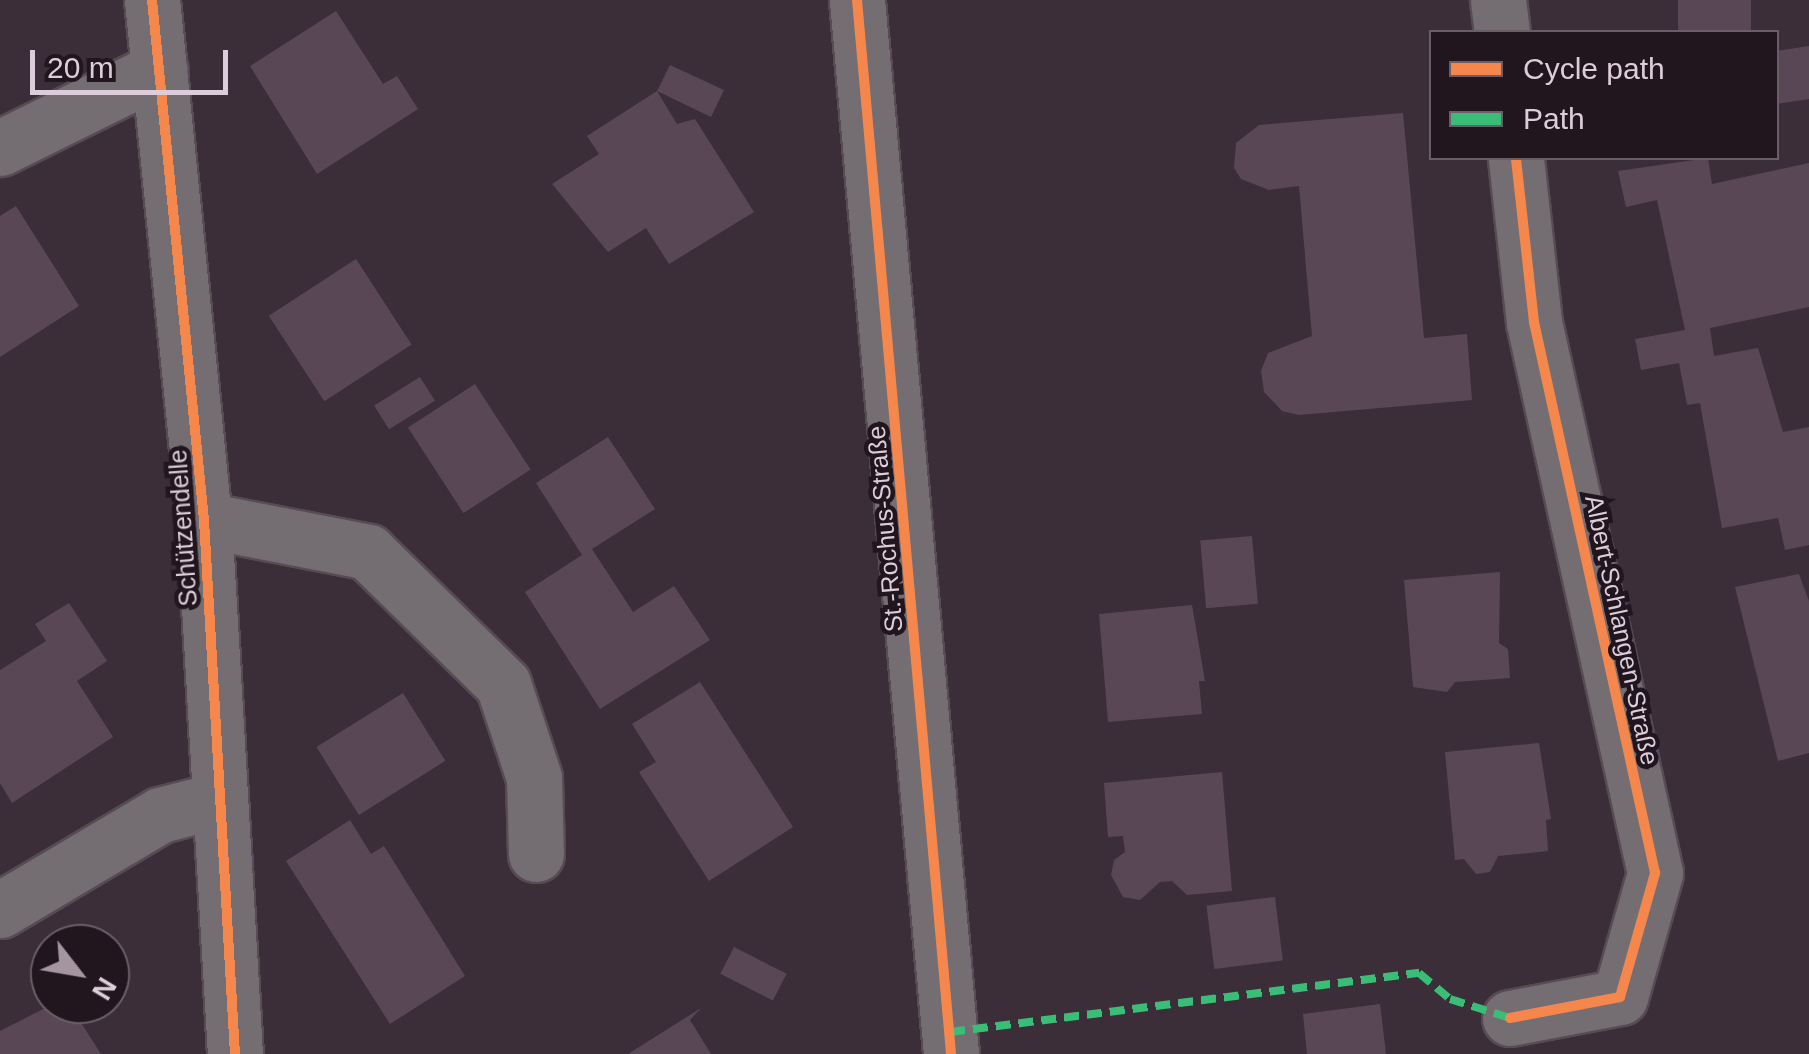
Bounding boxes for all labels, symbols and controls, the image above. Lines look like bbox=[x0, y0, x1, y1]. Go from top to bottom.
scale bar bbox=[35, 30, 232, 92]
legend bbox=[1429, 30, 1779, 160]
text: 20 m bbox=[47, 51, 114, 84]
text: Cycle path bbox=[1523, 52, 1665, 85]
text: Path bbox=[1523, 102, 1585, 135]
street label: St.-Rochus-Straße bbox=[861, 425, 909, 633]
street label: Schützendelle bbox=[163, 449, 203, 607]
street label: Albert-Schlangen-Straße bbox=[1579, 492, 1665, 768]
north arrow bbox=[30, 924, 130, 1024]
text: N bbox=[86, 972, 123, 1005]

